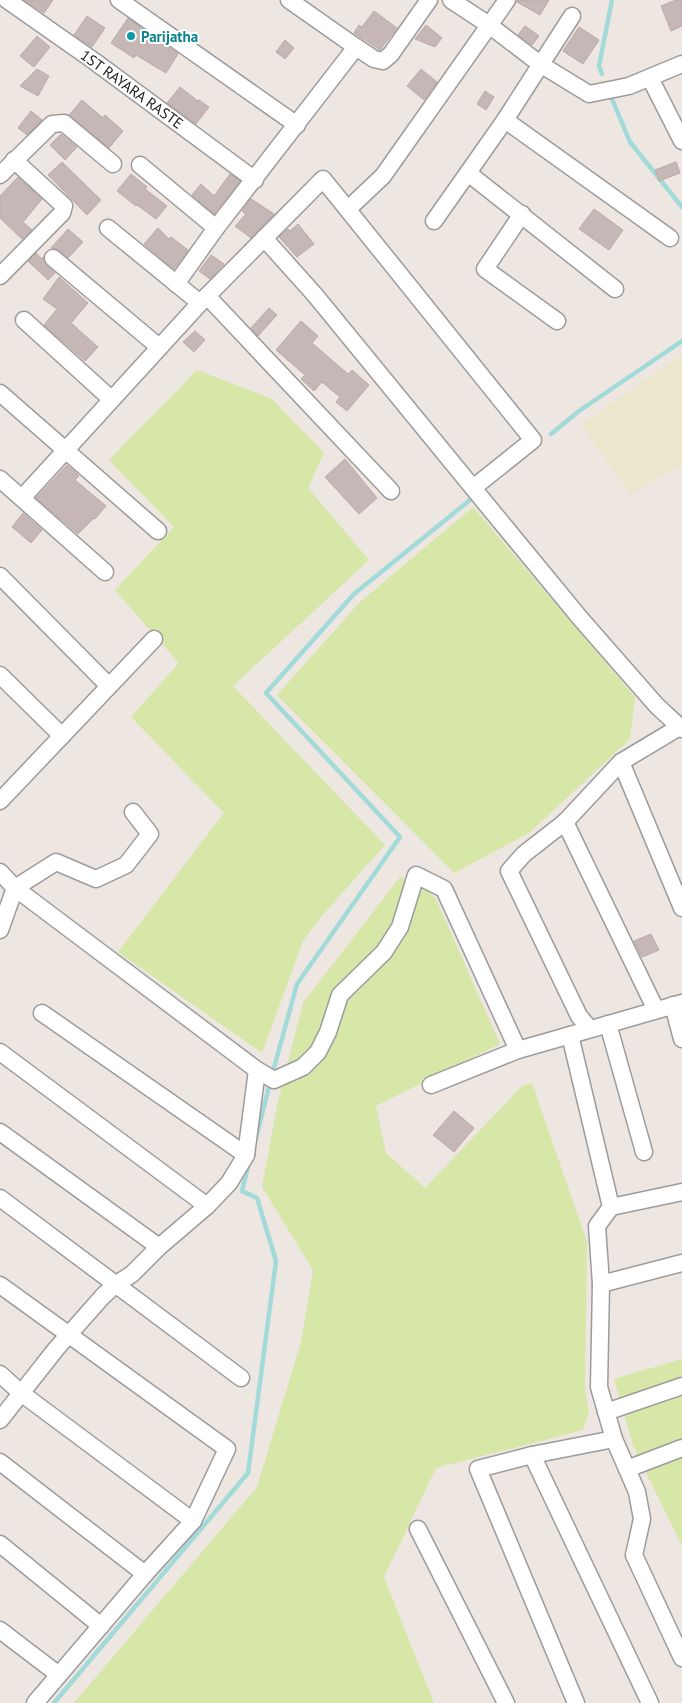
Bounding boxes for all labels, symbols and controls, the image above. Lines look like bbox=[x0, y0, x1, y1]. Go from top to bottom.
place label: Parijatha bbox=[141, 27, 198, 46]
marker: Parijatha bbox=[125, 30, 137, 42]
street label: 1ST RAYARA RASTE bbox=[77, 45, 187, 133]

